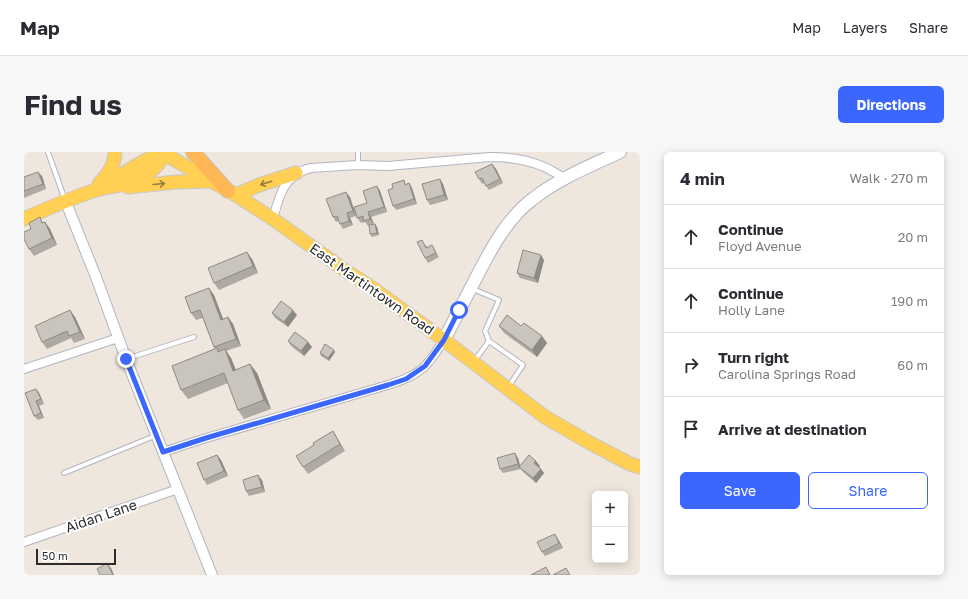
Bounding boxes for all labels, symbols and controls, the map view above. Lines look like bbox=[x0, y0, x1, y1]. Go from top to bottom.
text: Map bbox=[20, 16, 60, 39]
text: Map bbox=[792, 19, 821, 36]
text: Layers bbox=[843, 19, 887, 36]
text: Share bbox=[909, 19, 948, 36]
button: Directions bbox=[838, 86, 944, 123]
text: Find us bbox=[24, 88, 122, 121]
text: 4 min bbox=[680, 168, 725, 189]
text: Walk · 270 m bbox=[850, 170, 928, 186]
one-way arrow bbox=[152, 180, 165, 188]
one-way arrow bbox=[259, 180, 272, 187]
text: Continue bbox=[718, 220, 784, 238]
icon: ahead bbox=[680, 226, 702, 248]
text: 20 m bbox=[898, 229, 928, 245]
text: Floyd Avenue bbox=[718, 238, 801, 254]
street label: East Martintown Road bbox=[307, 239, 438, 338]
text: Continue bbox=[718, 284, 784, 302]
icon: ahead bbox=[680, 290, 702, 312]
text: 190 m bbox=[891, 293, 928, 309]
route start bbox=[450, 301, 468, 319]
text: Holly Lane bbox=[718, 302, 785, 318]
text: Turn right bbox=[718, 348, 789, 366]
route end bbox=[117, 350, 135, 368]
icon: right bbox=[680, 354, 702, 376]
text: 60 m bbox=[897, 357, 928, 373]
text: Carolina Springs Road bbox=[718, 366, 856, 382]
icon: arrive bbox=[680, 418, 702, 440]
text: Arrive at destination bbox=[718, 420, 867, 438]
button: Save bbox=[680, 472, 800, 509]
button: Share bbox=[808, 472, 928, 509]
map controls bbox=[592, 491, 628, 563]
button: + bbox=[592, 491, 628, 527]
street label: Aidan Lane bbox=[63, 495, 139, 536]
button: − bbox=[592, 527, 628, 563]
scale bar bbox=[36, 547, 116, 566]
text: 50 m bbox=[42, 549, 68, 562]

